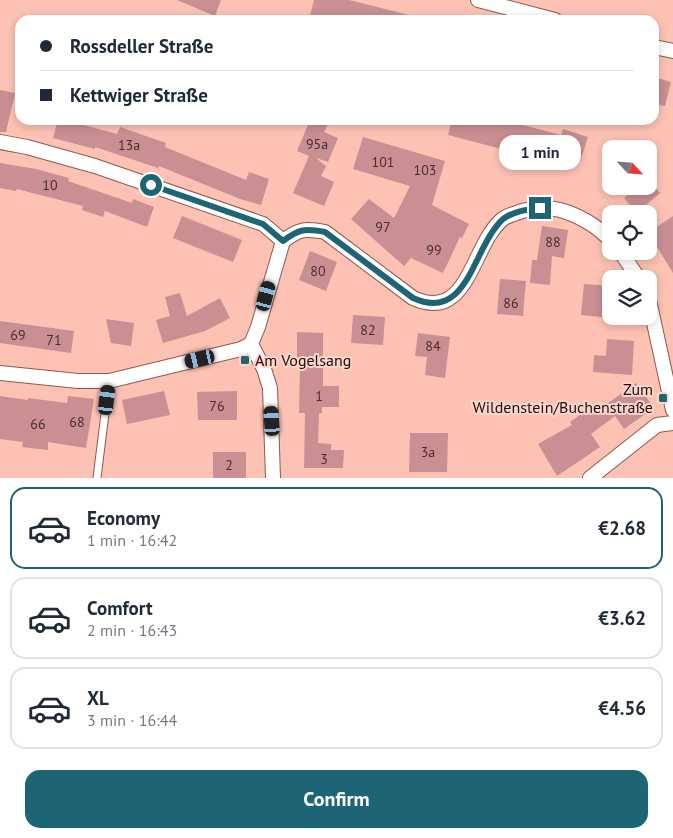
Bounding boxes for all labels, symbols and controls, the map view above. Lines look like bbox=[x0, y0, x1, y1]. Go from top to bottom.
text: Rossdeller Straße bbox=[70, 34, 213, 58]
text: Kettwiger Straße bbox=[70, 83, 208, 107]
house number: 95a bbox=[306, 135, 328, 153]
house number: 13a bbox=[118, 136, 140, 154]
callout: 1 min bbox=[499, 136, 581, 170]
north arrow bbox=[602, 140, 658, 195]
map controls bbox=[602, 140, 657, 325]
text: 1 min bbox=[520, 142, 560, 162]
house number: 101 bbox=[372, 153, 394, 171]
house number: 103 bbox=[414, 161, 436, 179]
route start bbox=[140, 174, 162, 196]
house number: 10 bbox=[42, 176, 58, 194]
route end bbox=[529, 197, 551, 219]
button: locate bbox=[602, 205, 657, 260]
house number: 97 bbox=[375, 218, 391, 236]
house number: 88 bbox=[545, 233, 561, 251]
house number: 99 bbox=[426, 241, 442, 259]
house number: 80 bbox=[310, 262, 326, 280]
button: layers bbox=[602, 270, 657, 325]
car bbox=[254, 280, 277, 312]
house number: 86 bbox=[503, 294, 519, 312]
house number: 82 bbox=[360, 321, 376, 339]
house number: 69 bbox=[10, 326, 26, 344]
house number: 71 bbox=[46, 331, 62, 349]
house number: 84 bbox=[425, 337, 441, 355]
car bbox=[183, 348, 216, 370]
place label: Am Vogelsang bbox=[255, 350, 351, 370]
marker: Am Vogelsang bbox=[239, 354, 251, 366]
place label: Zum Wildenstein/Buchenstraße bbox=[473, 379, 653, 417]
car bbox=[97, 384, 116, 416]
house number: 1 bbox=[315, 387, 323, 405]
marker: Zum Wildenstein/Buchenstraße bbox=[657, 392, 669, 404]
house number: 76 bbox=[209, 397, 225, 415]
car bbox=[263, 406, 280, 436]
house number: 68 bbox=[69, 413, 85, 431]
house number: 66 bbox=[30, 415, 46, 433]
house number: 3a bbox=[421, 443, 435, 461]
house number: 3 bbox=[320, 450, 328, 468]
house number: 2 bbox=[225, 456, 233, 474]
icon: car bbox=[27, 506, 72, 551]
text: Economy bbox=[87, 506, 160, 530]
text: €2.68 bbox=[598, 516, 646, 540]
text: 1 min · 16:42 bbox=[87, 530, 177, 550]
icon: car bbox=[27, 596, 72, 641]
text: Comfort bbox=[87, 596, 153, 620]
text: €3.62 bbox=[598, 606, 646, 630]
text: 2 min · 16:43 bbox=[87, 620, 177, 640]
icon: car bbox=[27, 686, 72, 731]
text: XL bbox=[87, 686, 109, 710]
text: €4.56 bbox=[598, 696, 646, 720]
text: 3 min · 16:44 bbox=[87, 710, 177, 730]
button: Confirm bbox=[25, 770, 648, 828]

